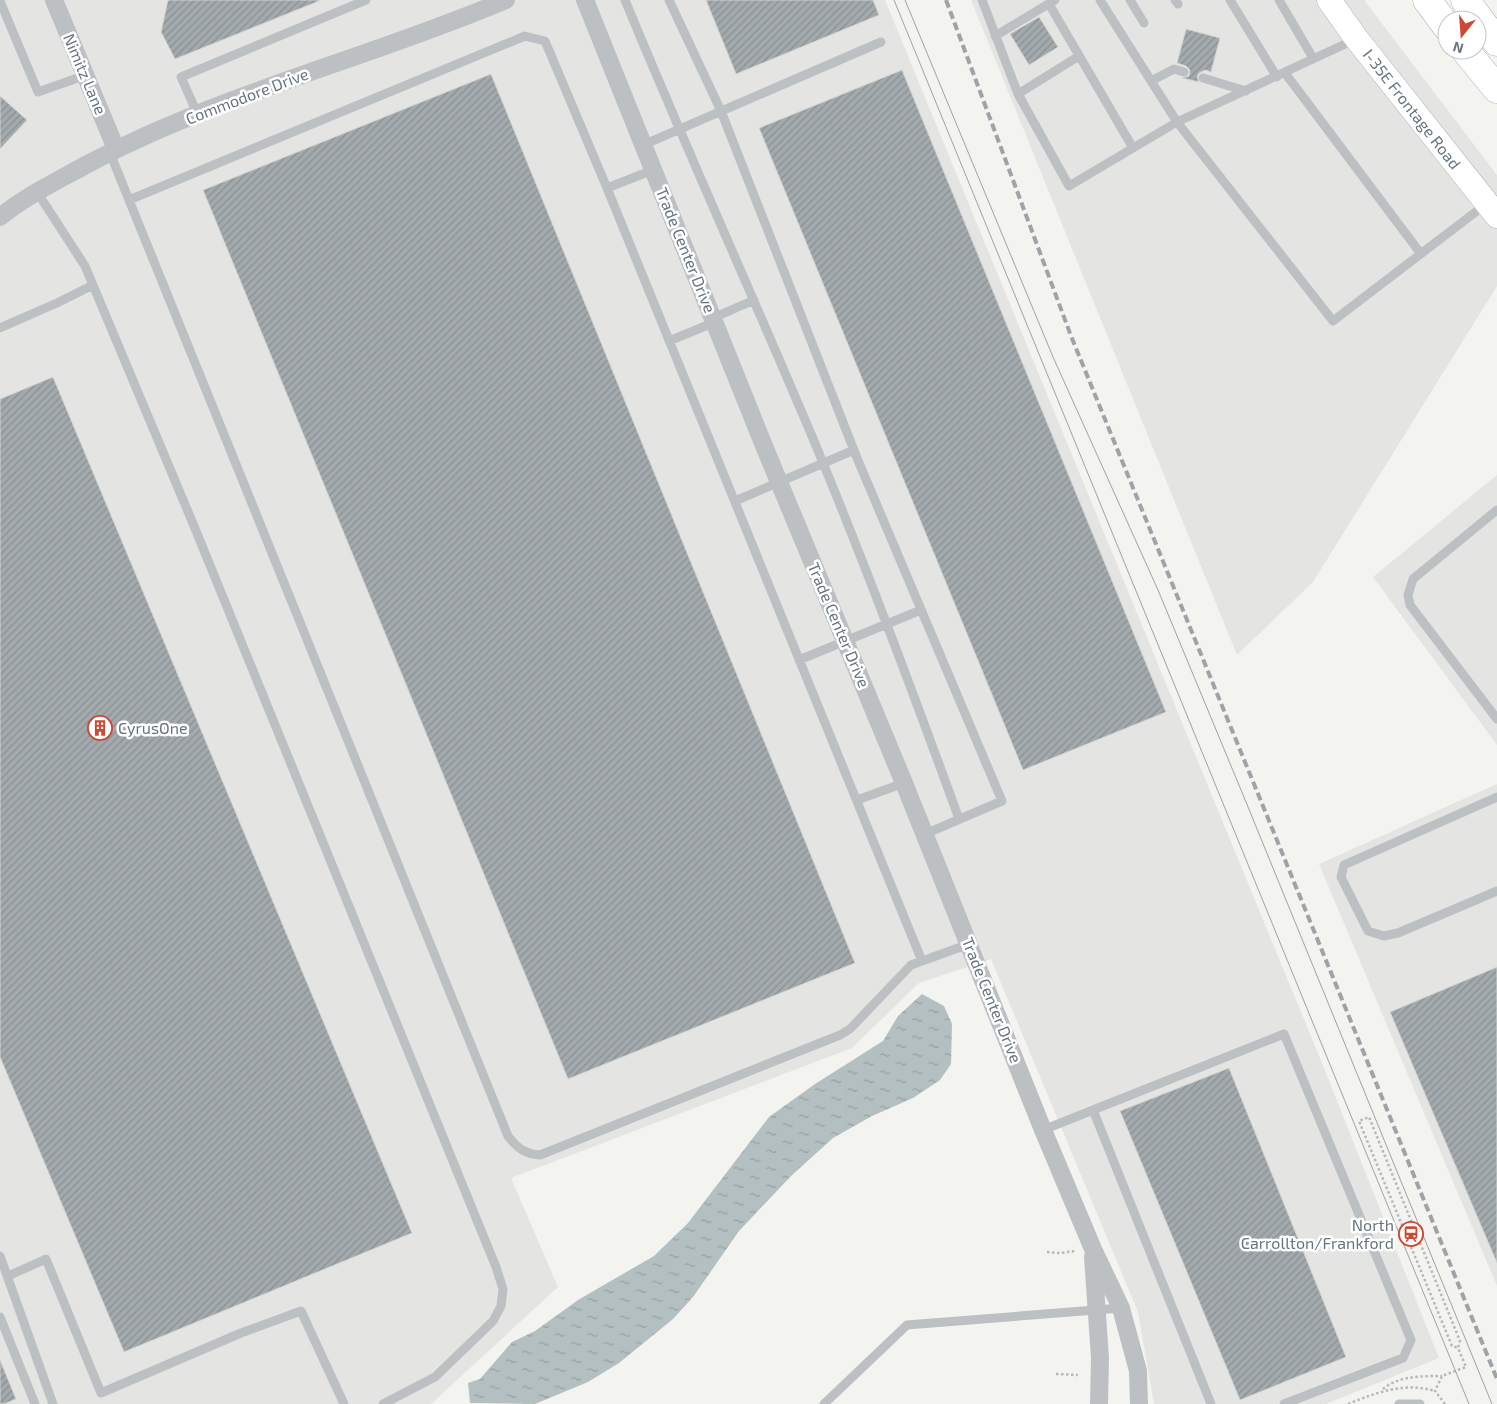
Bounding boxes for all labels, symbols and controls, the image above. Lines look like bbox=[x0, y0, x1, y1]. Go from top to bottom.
north arrow bbox=[1437, 10, 1487, 60]
street label: Nimitz Lane bbox=[60, 31, 111, 117]
text: N bbox=[1451, 38, 1465, 58]
street label: I-35E Frontage Road bbox=[1360, 45, 1465, 172]
street label: Commodore Drive bbox=[183, 63, 311, 128]
street label: Trade Center Drive bbox=[653, 184, 720, 315]
street label: Trade Center Drive bbox=[805, 560, 874, 690]
building icon: CyrusOne bbox=[87, 715, 113, 741]
place label: CyrusOne bbox=[118, 718, 188, 737]
street label: Trade Center Drive bbox=[959, 934, 1026, 1065]
place label: North Carrollton/Frankford bbox=[1241, 1215, 1394, 1252]
station icon: North Carrollton/Frankford bbox=[1398, 1221, 1424, 1247]

